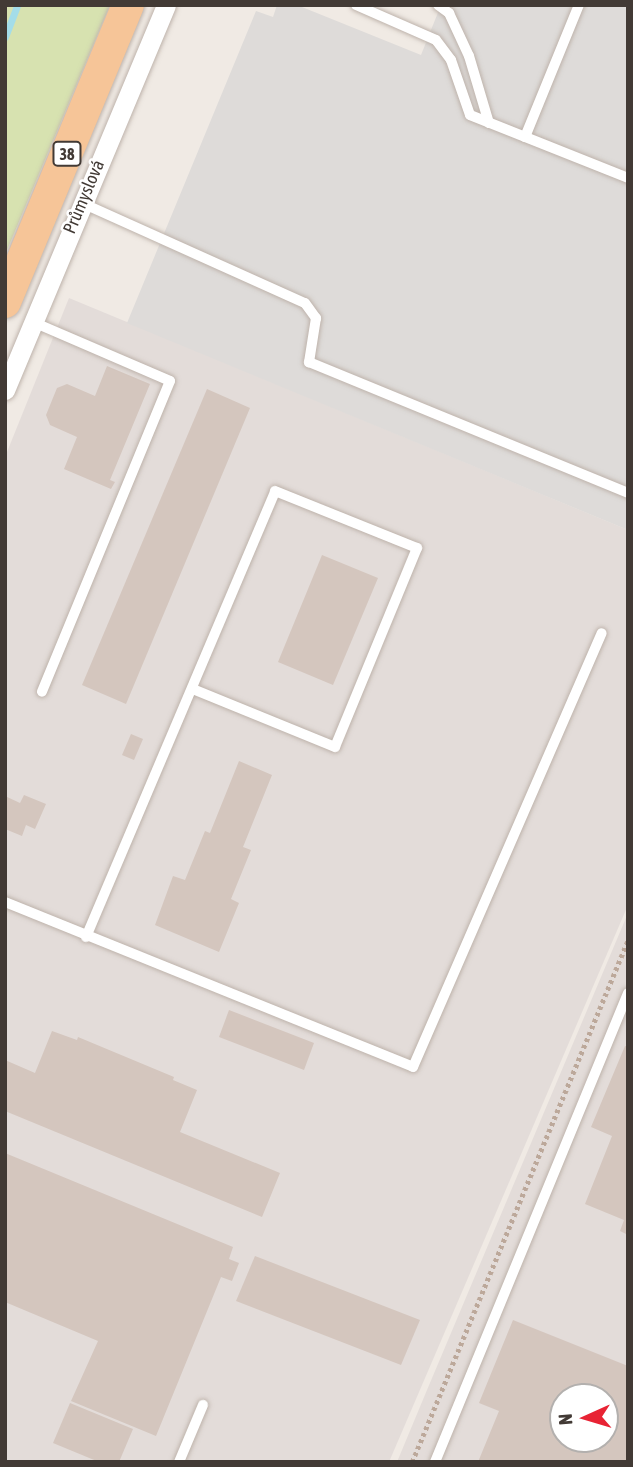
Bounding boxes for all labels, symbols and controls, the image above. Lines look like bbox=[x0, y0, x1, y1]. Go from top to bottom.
road number: 38 bbox=[51, 142, 83, 166]
street label: Průmyslová bbox=[59, 157, 109, 237]
north arrow bbox=[549, 1383, 619, 1453]
text: N bbox=[554, 1413, 576, 1426]

